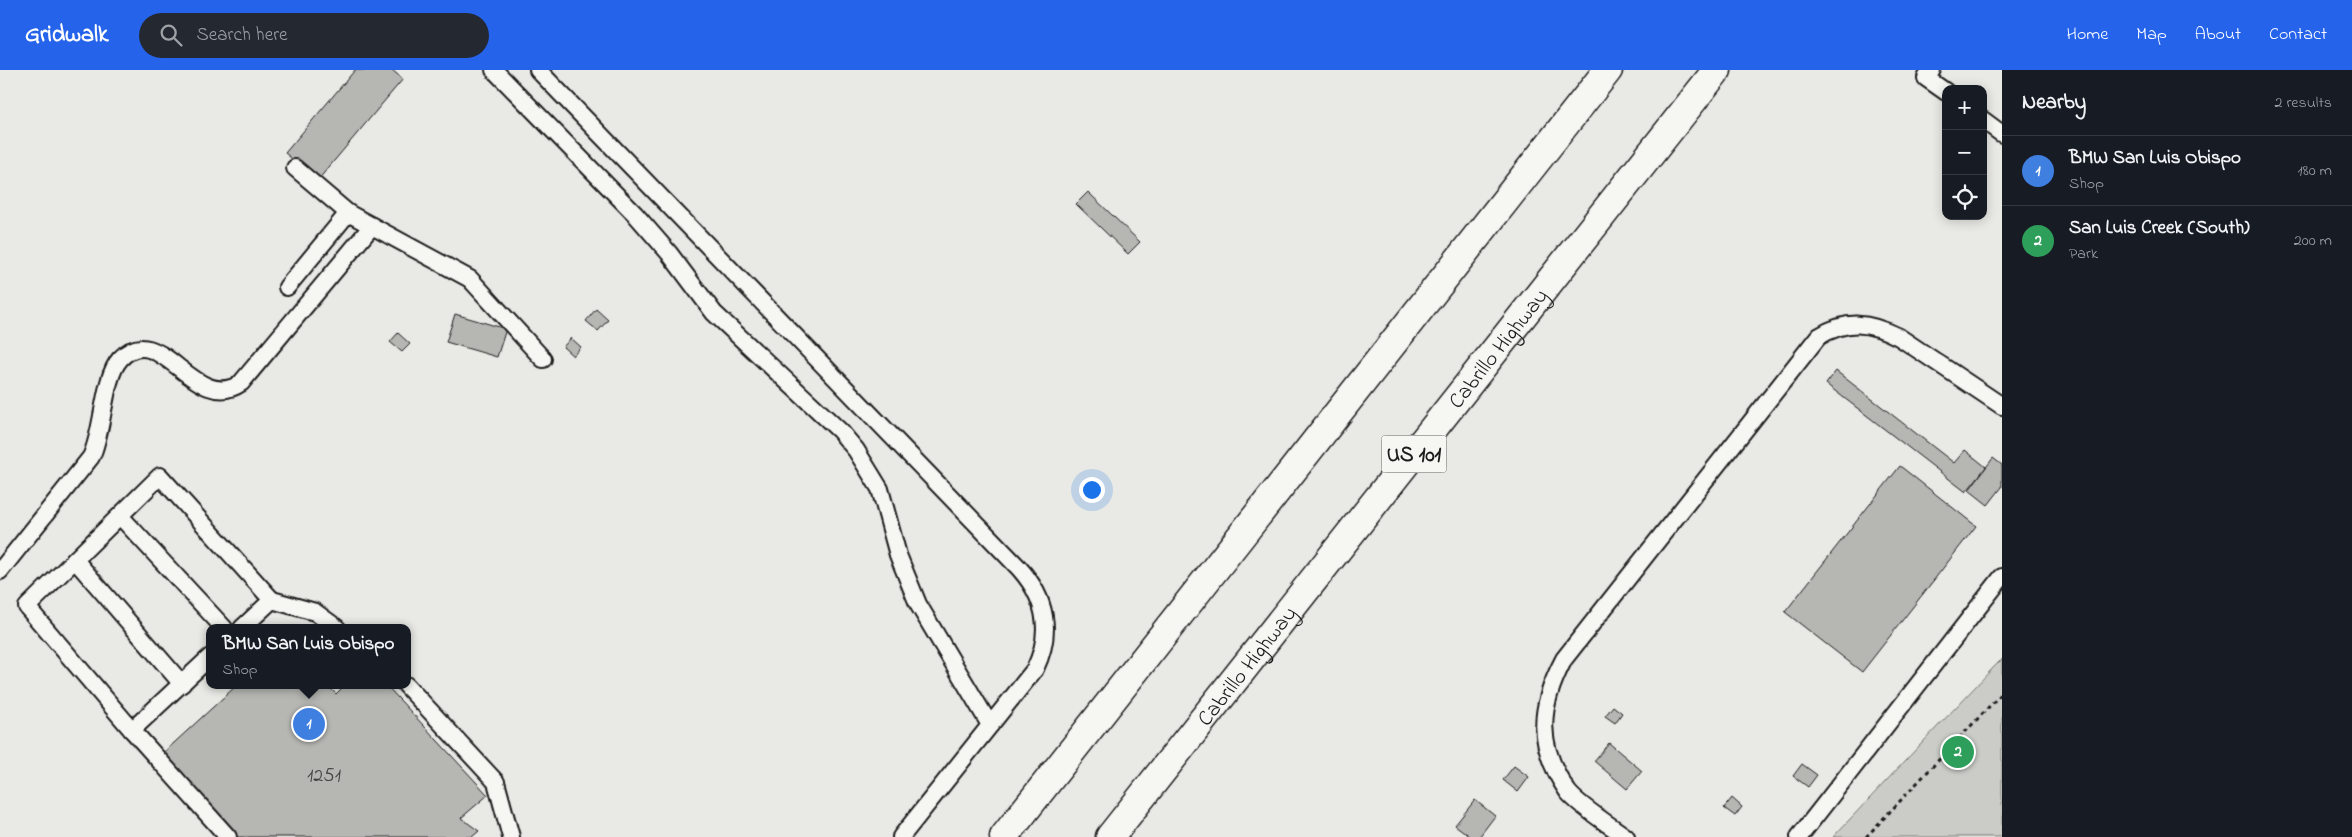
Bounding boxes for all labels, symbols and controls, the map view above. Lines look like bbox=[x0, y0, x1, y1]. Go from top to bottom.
search box bbox=[139, 13, 489, 58]
text: Gridwalk bbox=[25, 18, 109, 53]
icon: search bbox=[157, 21, 185, 49]
text: Search here bbox=[197, 22, 288, 49]
text: Home bbox=[2067, 22, 2108, 48]
text: Map bbox=[2136, 22, 2167, 48]
text: About bbox=[2195, 22, 2241, 48]
text: Contact bbox=[2269, 22, 2327, 48]
map controls bbox=[1942, 85, 1987, 220]
button: + bbox=[1942, 85, 1987, 130]
text: Nearby bbox=[2022, 88, 2086, 118]
text: 2 results bbox=[2274, 91, 2332, 115]
button: − bbox=[1942, 130, 1987, 175]
text: BMW San Luis Obispo bbox=[2069, 145, 2241, 172]
text: 1 bbox=[2035, 159, 2041, 183]
text: 180 m bbox=[2298, 159, 2332, 183]
text: Shop bbox=[2069, 172, 2104, 196]
button: locate bbox=[1942, 175, 1987, 220]
text: San Luis Creek (South) bbox=[2069, 215, 2250, 242]
text: 2 bbox=[2034, 229, 2042, 253]
text: 200 m bbox=[2294, 229, 2332, 253]
text: Park bbox=[2069, 242, 2098, 266]
street label: Cabrillo Highway bbox=[1442, 283, 1558, 417]
road number: US 101 bbox=[1382, 436, 1446, 472]
your location bbox=[1079, 477, 1105, 503]
street label: Cabrillo Highway bbox=[1191, 600, 1307, 734]
popup bbox=[206, 624, 411, 689]
text: BMW San Luis Obispo bbox=[223, 631, 394, 658]
text: Shop bbox=[223, 658, 257, 682]
pin: 1 bbox=[293, 705, 325, 743]
pin: 2 bbox=[1942, 733, 1974, 771]
house number: 1251 bbox=[307, 762, 341, 791]

